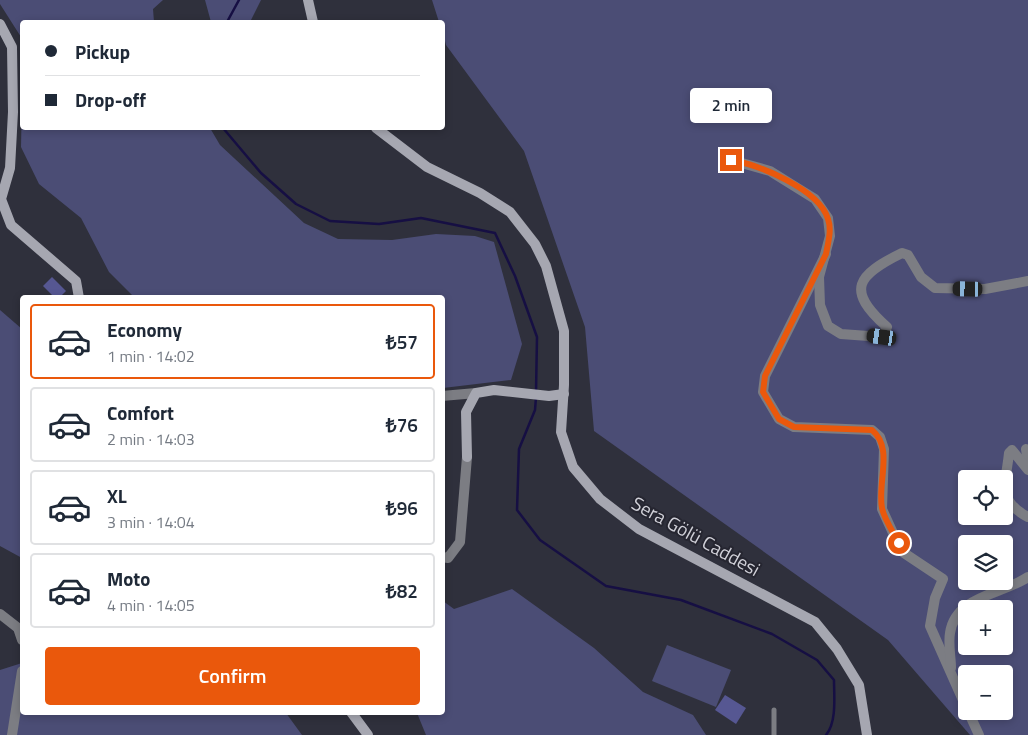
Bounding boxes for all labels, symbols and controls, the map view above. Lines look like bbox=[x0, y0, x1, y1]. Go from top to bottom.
text: Pickup bbox=[75, 37, 130, 66]
text: Drop-off bbox=[75, 85, 146, 114]
callout: 2 min bbox=[690, 88, 772, 122]
text: 2 min bbox=[712, 93, 750, 117]
route end bbox=[720, 149, 742, 171]
car bbox=[952, 281, 983, 297]
text: Economy bbox=[107, 315, 182, 344]
icon: car bbox=[47, 319, 92, 364]
text: ₺57 bbox=[386, 327, 418, 356]
car bbox=[866, 327, 897, 347]
text: 1 min · 14:02 bbox=[107, 344, 195, 368]
text: Comfort bbox=[107, 398, 174, 427]
icon: car bbox=[47, 402, 92, 447]
text: ₺76 bbox=[386, 410, 418, 439]
text: 2 min · 14:03 bbox=[107, 427, 195, 451]
map controls bbox=[958, 470, 1013, 720]
button: locate bbox=[958, 470, 1013, 525]
text: XL bbox=[107, 481, 127, 510]
icon: car bbox=[47, 485, 92, 530]
street label: Sera Gölü Caddesi bbox=[627, 488, 766, 583]
text: ₺96 bbox=[386, 493, 418, 522]
text: 3 min · 14:04 bbox=[107, 510, 195, 534]
route start bbox=[888, 532, 910, 554]
button: layers bbox=[958, 535, 1013, 590]
text: Moto bbox=[107, 564, 150, 593]
icon: car bbox=[47, 568, 92, 613]
text: ₺82 bbox=[386, 576, 418, 605]
text: 4 min · 14:05 bbox=[107, 593, 195, 617]
button: + bbox=[958, 600, 1013, 655]
button: Confirm bbox=[45, 647, 420, 705]
button: − bbox=[958, 665, 1013, 720]

